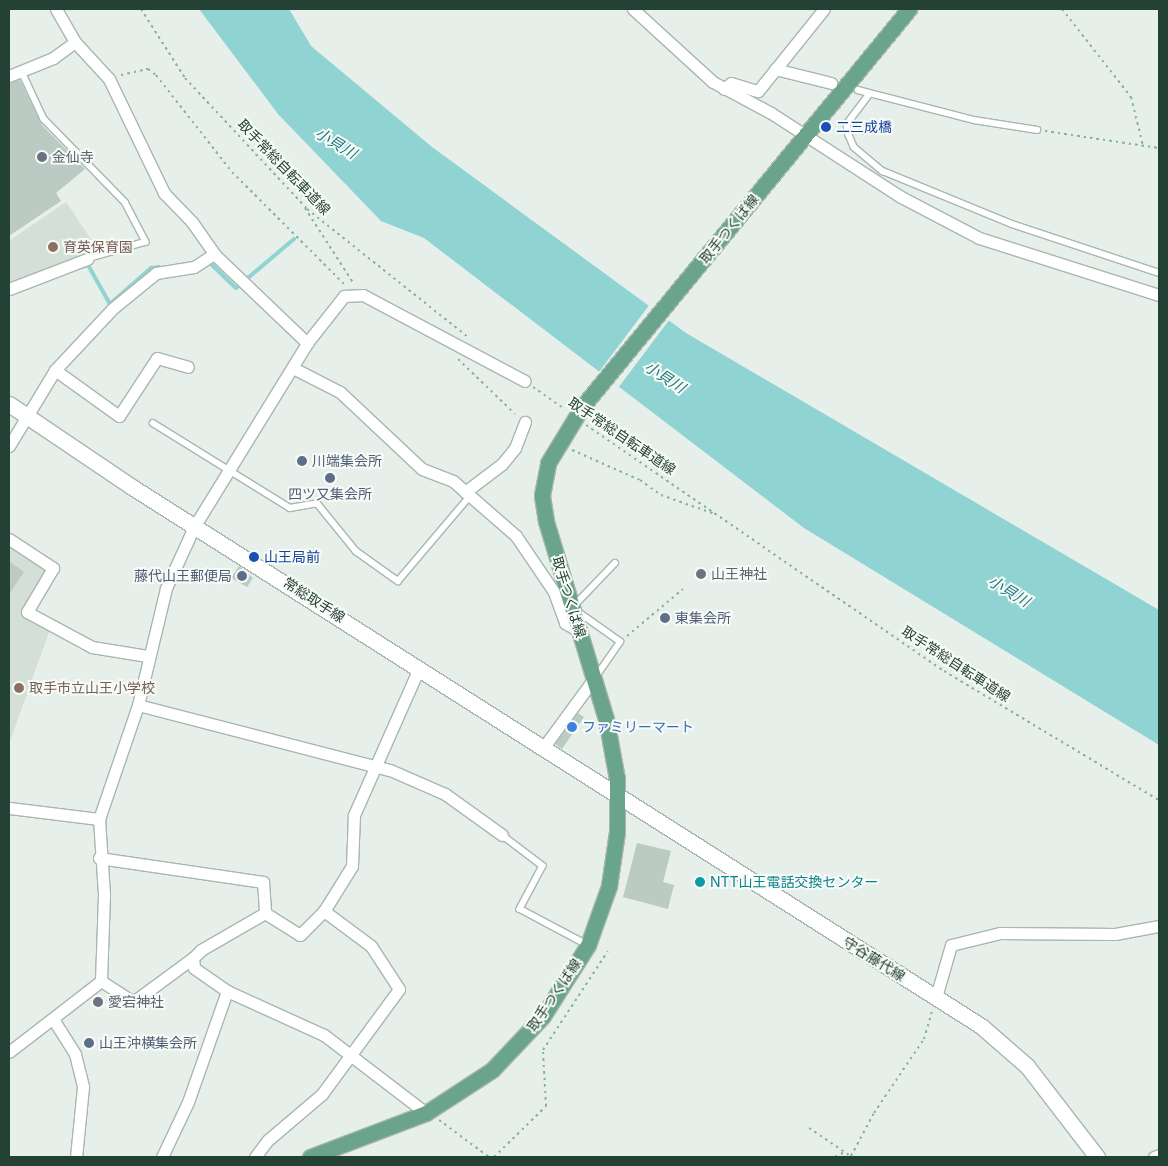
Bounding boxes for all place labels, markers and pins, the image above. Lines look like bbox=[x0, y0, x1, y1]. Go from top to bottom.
place label: 二三成橋 bbox=[836, 119, 892, 135]
marker: 二三成橋 bbox=[820, 121, 832, 133]
place label: 金仙寺 bbox=[52, 149, 94, 165]
marker: 金仙寺 bbox=[36, 151, 48, 163]
place label: 育英保育園 bbox=[63, 239, 133, 255]
marker: 育英保育園 bbox=[47, 241, 59, 253]
place label: 川端集会所 bbox=[312, 453, 382, 469]
marker: 川端集会所 bbox=[296, 455, 308, 467]
marker: 四ツ又集会所 bbox=[324, 472, 336, 484]
place label: 四ツ又集会所 bbox=[288, 486, 372, 502]
place label: 山王局前 bbox=[264, 549, 320, 565]
marker: 山王局前 bbox=[248, 551, 260, 563]
place label: 山王神社 bbox=[711, 566, 767, 582]
place label: 藤代山王郵便局 bbox=[134, 568, 232, 584]
marker: 山王神社 bbox=[695, 568, 707, 580]
marker: 藤代山王郵便局 bbox=[236, 570, 248, 582]
place label: 東集会所 bbox=[675, 610, 731, 626]
marker: 東集会所 bbox=[659, 612, 671, 624]
place label: 取手市立山王小学校 bbox=[29, 680, 155, 696]
marker: 取手市立山王小学校 bbox=[13, 682, 25, 694]
place label: ファミリーマート bbox=[582, 719, 694, 735]
marker: ファミリーマート bbox=[566, 721, 578, 733]
place label: NTT山王電話交換センター bbox=[710, 874, 879, 890]
marker: NTT山王電話交換センター bbox=[694, 876, 706, 888]
place label: 愛宕神社 bbox=[108, 994, 164, 1010]
marker: 愛宕神社 bbox=[92, 996, 104, 1008]
place label: 山王沖横集会所 bbox=[99, 1035, 197, 1051]
marker: 山王沖横集会所 bbox=[83, 1037, 95, 1049]

